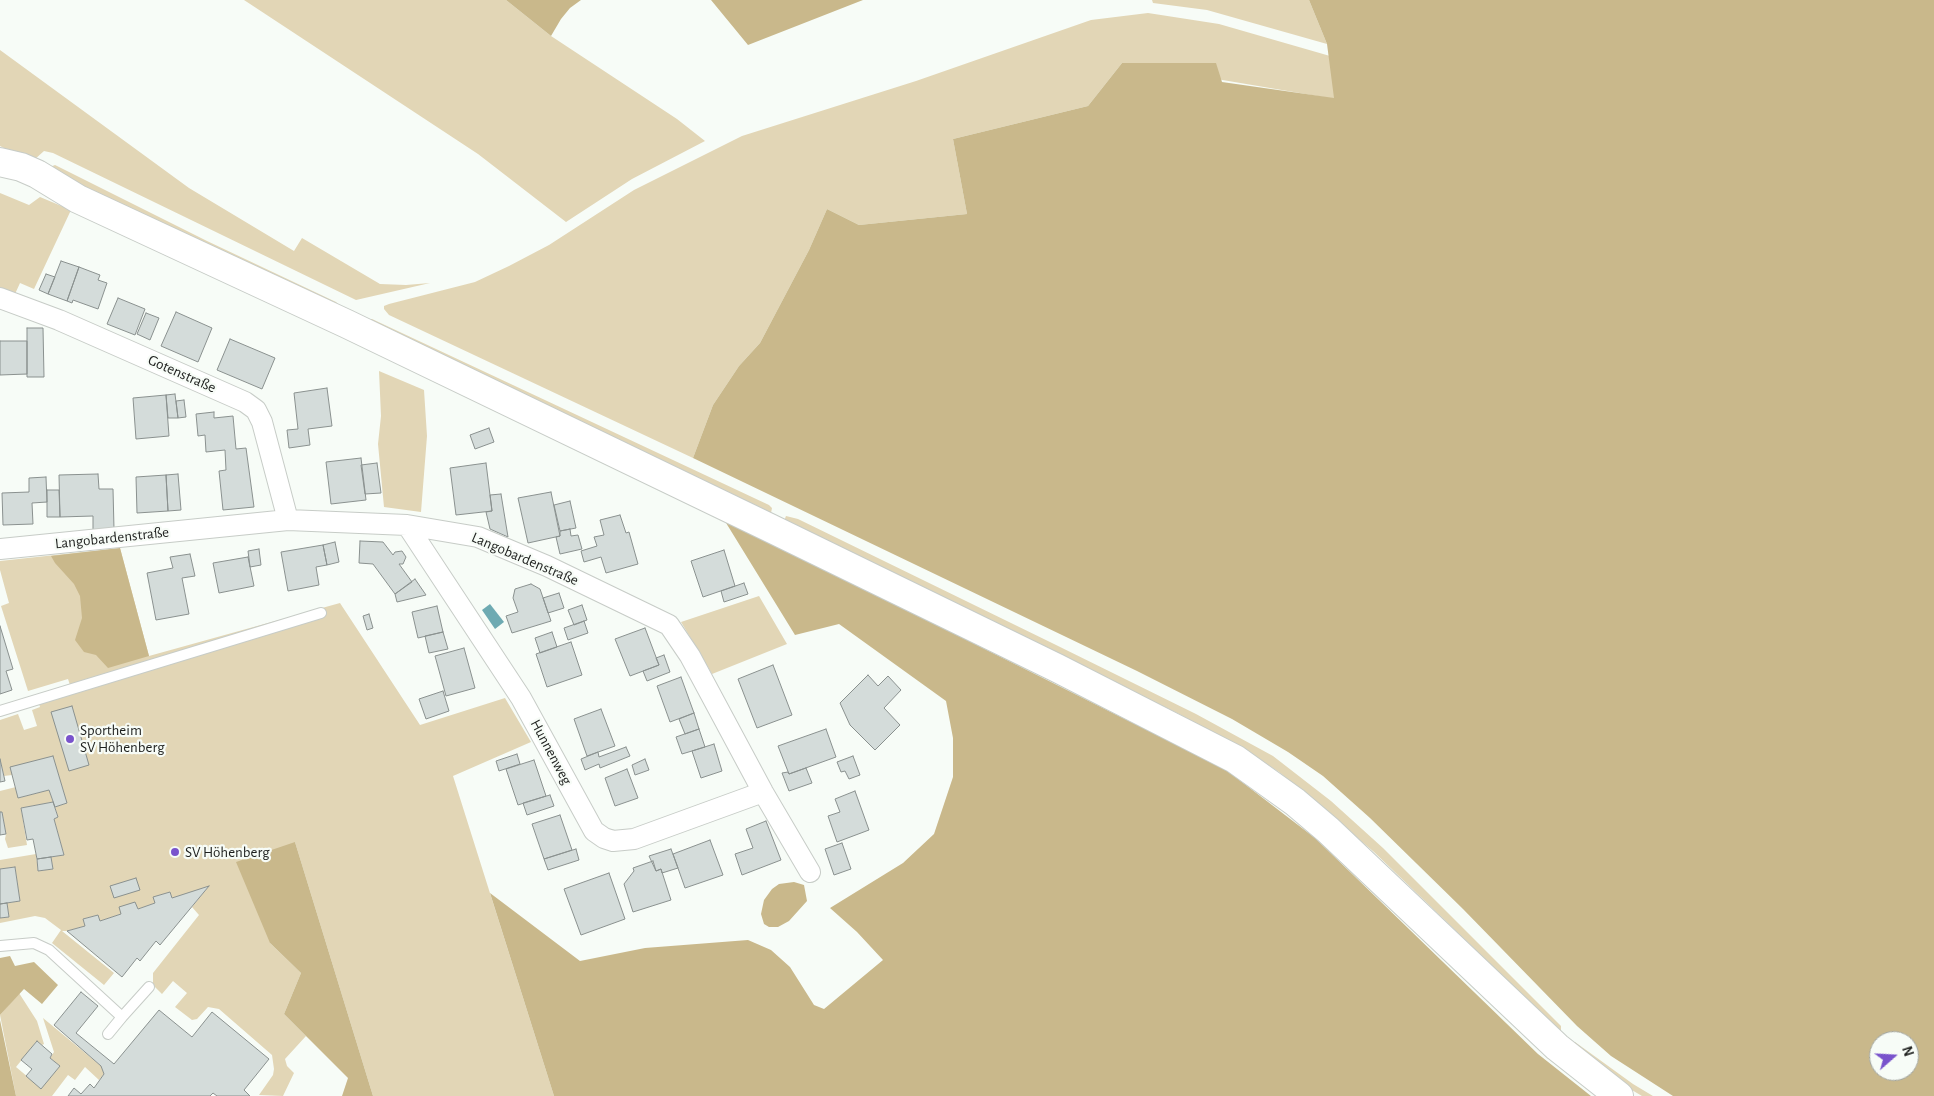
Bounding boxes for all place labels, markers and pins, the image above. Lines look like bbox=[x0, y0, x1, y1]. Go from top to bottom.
place label: Sportheim SV Höhenberg bbox=[80, 721, 165, 756]
marker: Sportheim SV Höhenberg bbox=[64, 733, 76, 745]
place label: SV Höhenberg bbox=[185, 843, 270, 861]
marker: SV Höhenberg bbox=[169, 846, 181, 858]

